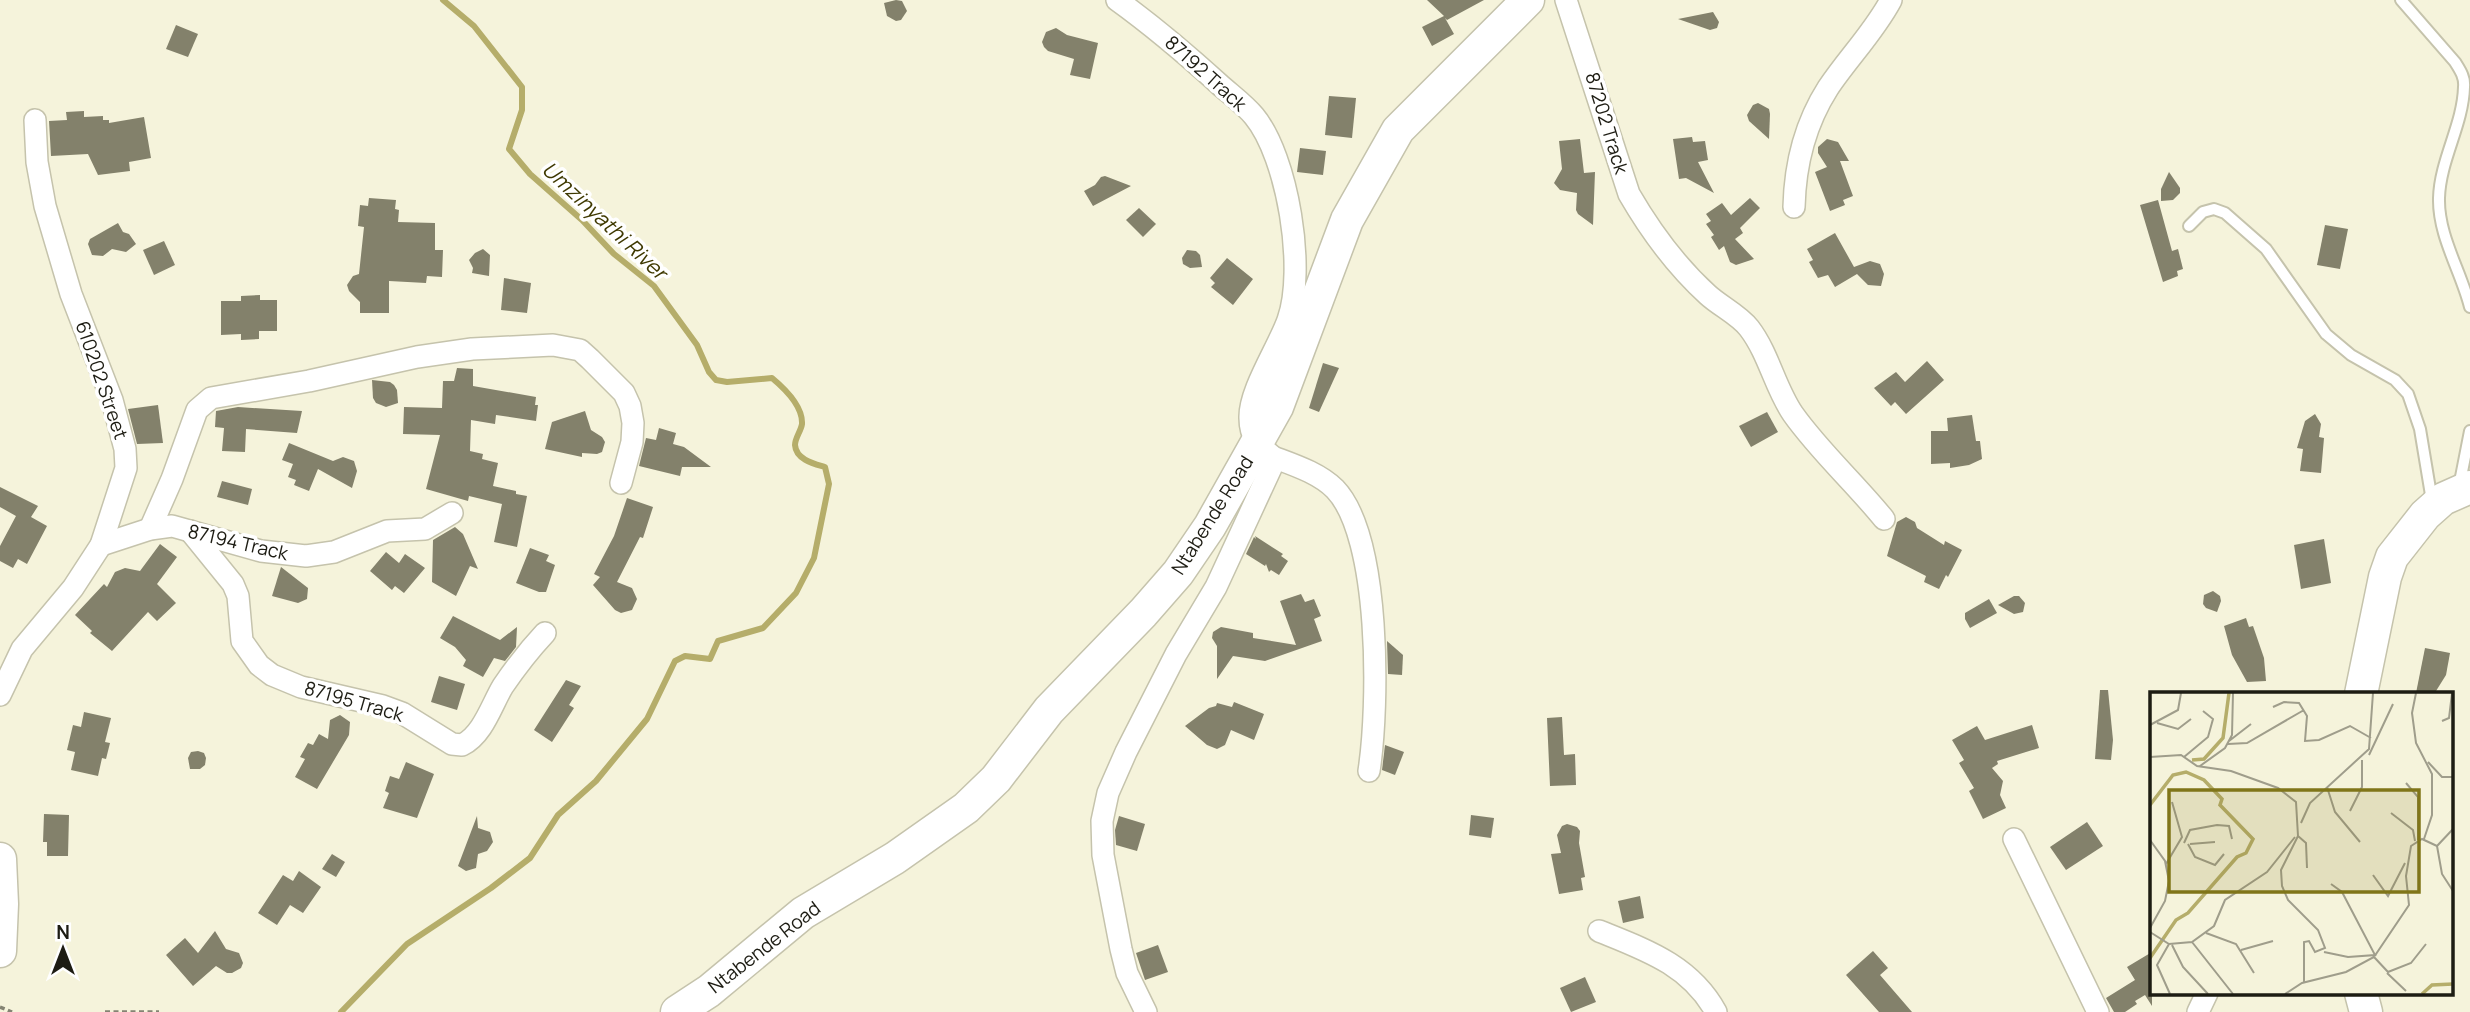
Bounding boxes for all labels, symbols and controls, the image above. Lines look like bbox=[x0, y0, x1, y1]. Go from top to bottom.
street label: 87192 Track bbox=[1159, 29, 1253, 117]
street label: 87202 Track bbox=[1579, 69, 1635, 178]
water label: Umzinyathi River bbox=[537, 155, 675, 287]
street label: 610202 Street bbox=[70, 317, 134, 443]
street label: Ntabende Road bbox=[1165, 451, 1259, 579]
street label: 87194 Track bbox=[185, 518, 291, 566]
street label: 87195 Track bbox=[301, 674, 407, 728]
inset map bbox=[2150, 692, 2452, 995]
street label: Ntabende Road bbox=[703, 895, 825, 999]
north arrow bbox=[28, 914, 98, 984]
text: N bbox=[56, 919, 70, 945]

